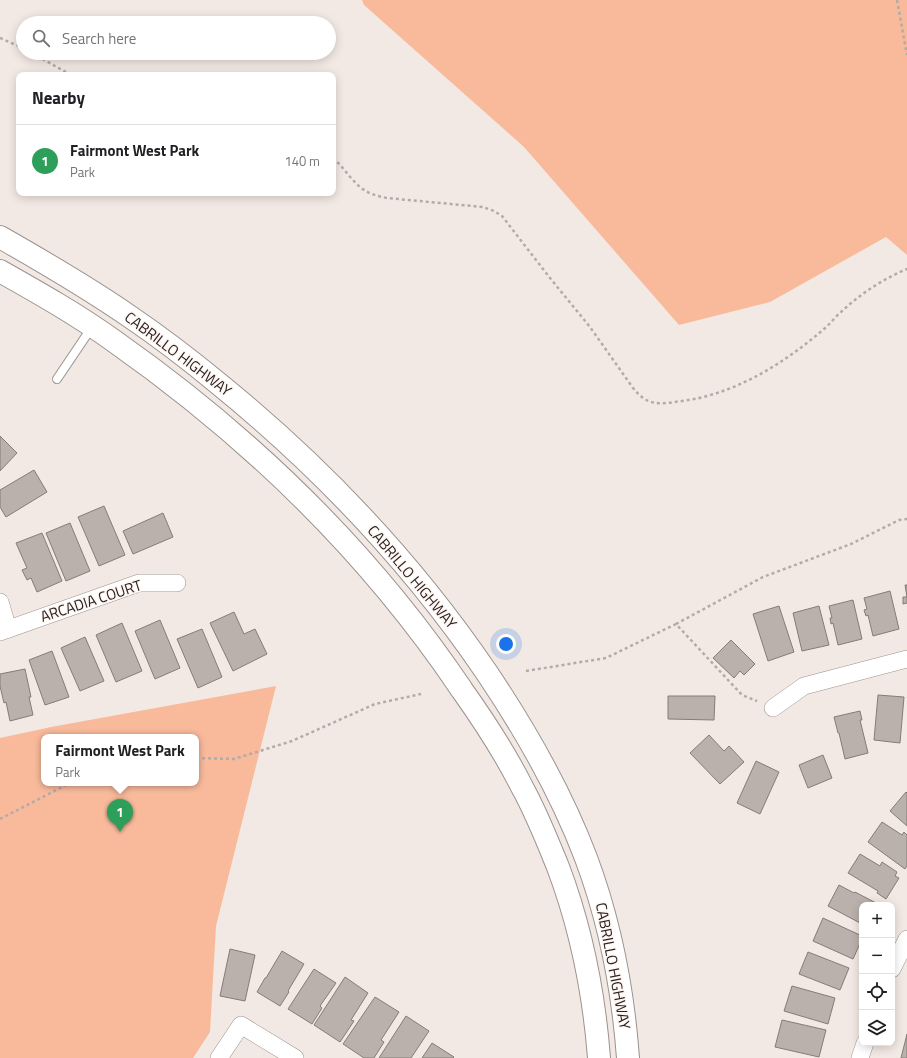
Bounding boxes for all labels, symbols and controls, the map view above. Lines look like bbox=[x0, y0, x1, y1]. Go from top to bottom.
search box bbox=[16, 16, 336, 60]
icon: search bbox=[30, 27, 52, 49]
text: Search here bbox=[62, 27, 136, 50]
text: Nearby bbox=[32, 85, 85, 111]
text: Fairmont West Park bbox=[70, 139, 199, 162]
text: 1 bbox=[41, 151, 49, 171]
text: 140 m bbox=[284, 151, 320, 171]
text: Park bbox=[70, 162, 95, 182]
street label: CABRILLO HIGHWAY bbox=[120, 306, 237, 402]
street label: CABRILLO HIGHWAY bbox=[362, 520, 463, 633]
street label: ARCADIA COURT bbox=[37, 573, 145, 628]
your location bbox=[496, 634, 516, 654]
popup bbox=[41, 734, 199, 786]
text: Fairmont West Park bbox=[55, 739, 185, 762]
text: Park bbox=[55, 762, 80, 782]
pin: 1 bbox=[107, 799, 133, 832]
street label: CABRILLO HIGHWAY bbox=[590, 900, 637, 1031]
map controls bbox=[859, 902, 895, 1046]
button: + bbox=[859, 902, 895, 938]
button: − bbox=[859, 938, 895, 974]
button: locate bbox=[859, 974, 895, 1010]
button: layers bbox=[859, 1010, 895, 1046]

